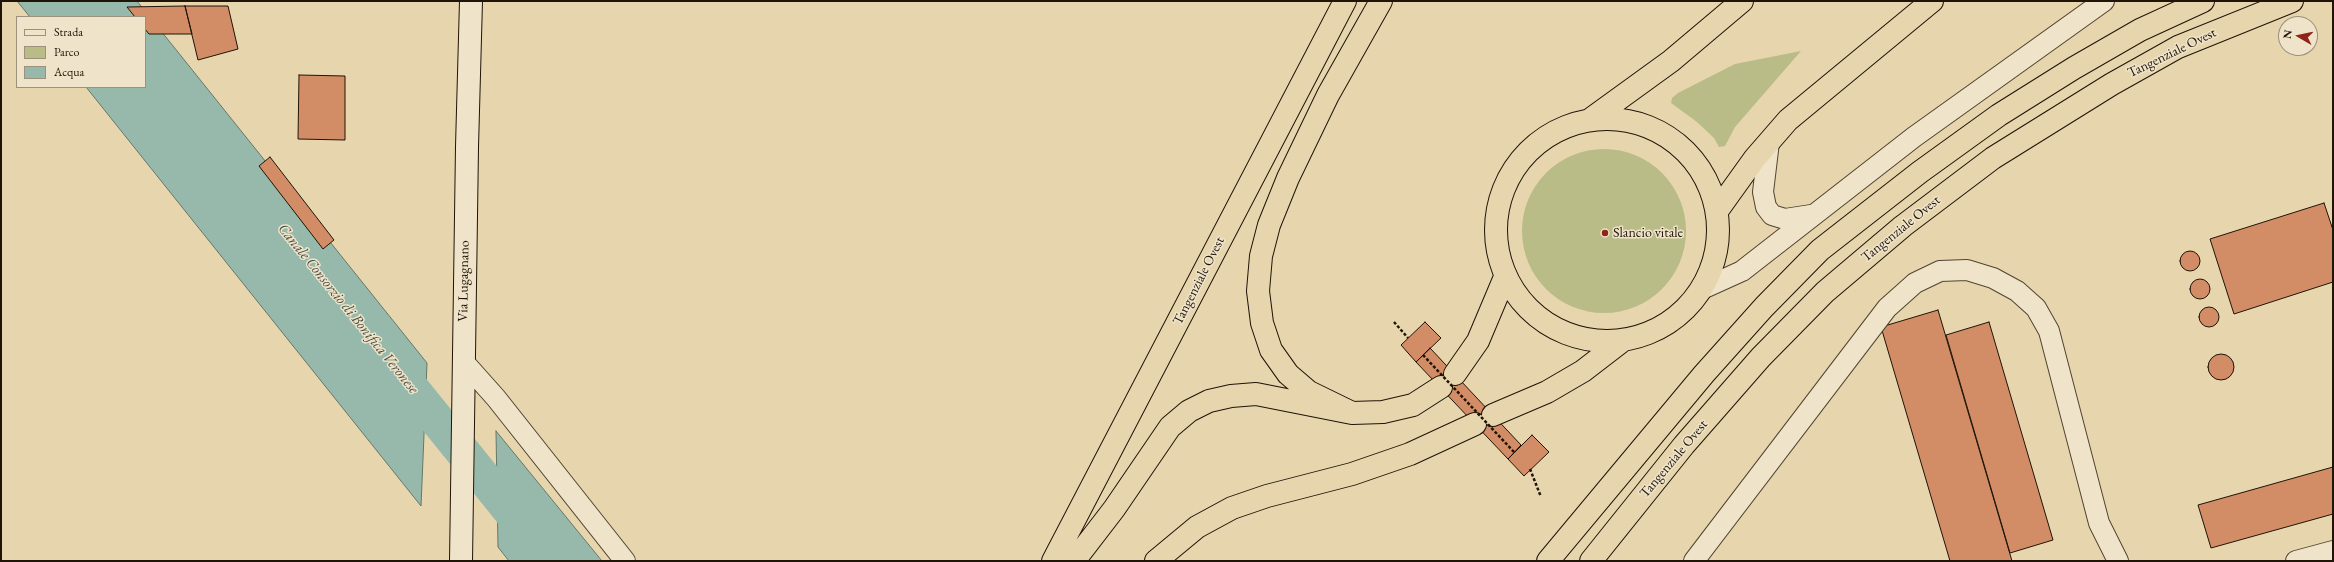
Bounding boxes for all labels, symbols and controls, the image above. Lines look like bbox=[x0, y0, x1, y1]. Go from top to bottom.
legend bbox=[16, 16, 146, 88]
north arrow bbox=[2278, 16, 2318, 56]
text: Strada bbox=[54, 24, 83, 40]
street label: Tangenziale Ovest bbox=[2125, 24, 2219, 82]
text: N bbox=[2280, 29, 2295, 40]
text: Parco bbox=[54, 44, 79, 60]
text: Acqua bbox=[54, 64, 84, 80]
street label: Tangenziale Ovest bbox=[1858, 192, 1944, 266]
water label: Canale Consorzio di Bonifica Veronese bbox=[274, 220, 422, 398]
place label: Slancio vitale bbox=[1613, 225, 1683, 241]
marker: Slancio vitale bbox=[1600, 228, 1610, 238]
street label: Tangenziale Ovest bbox=[1170, 234, 1228, 328]
street label: Via Lugagnano bbox=[455, 240, 473, 322]
street label: Tangenziale Ovest bbox=[1637, 417, 1711, 501]

